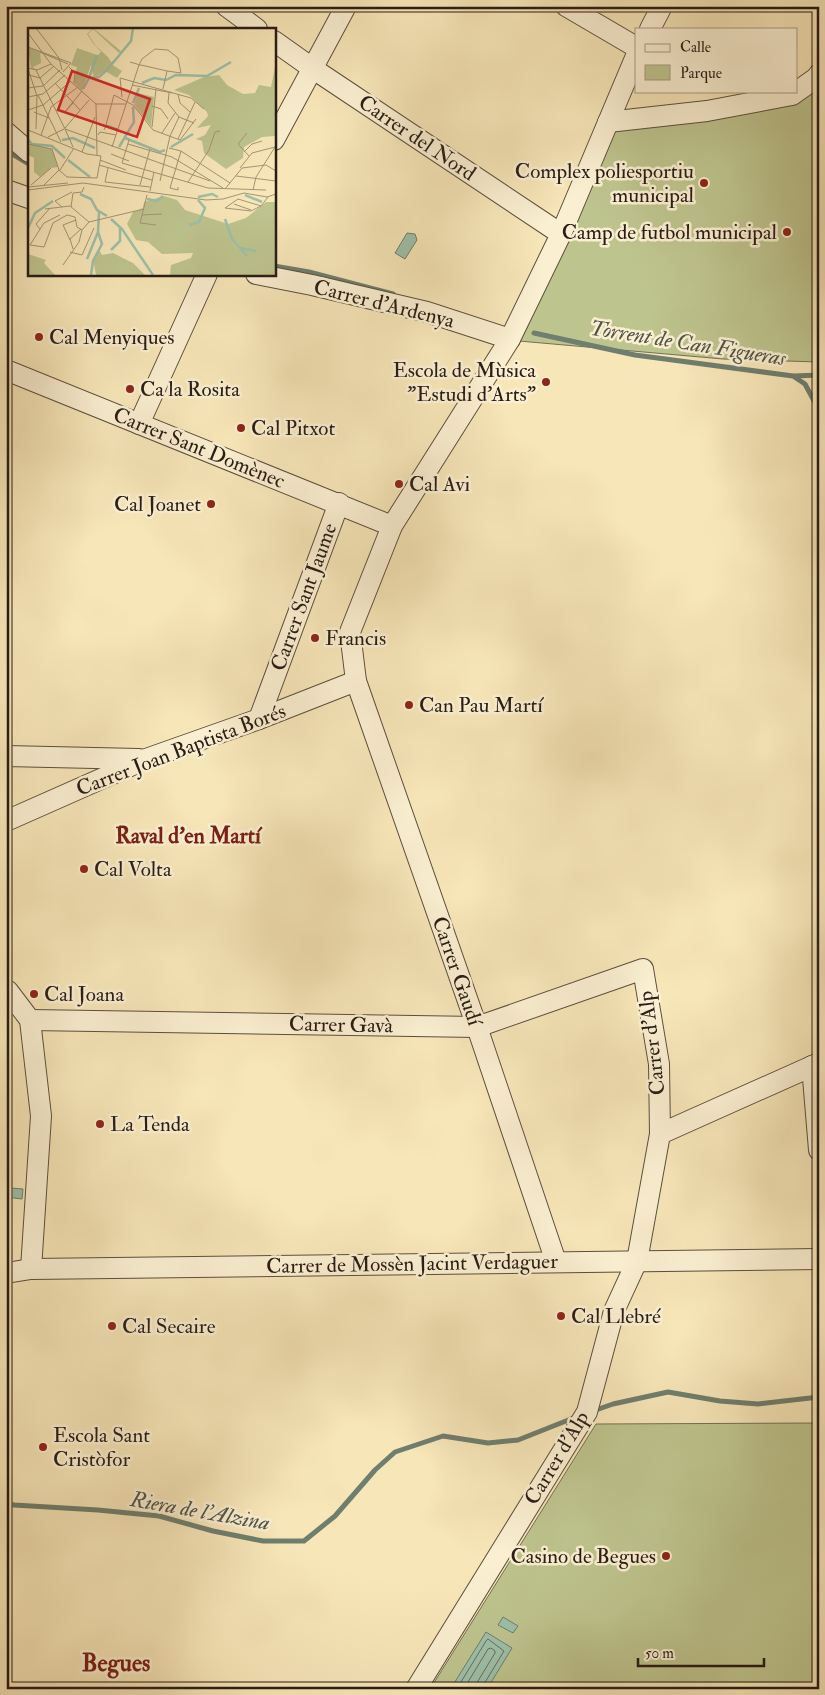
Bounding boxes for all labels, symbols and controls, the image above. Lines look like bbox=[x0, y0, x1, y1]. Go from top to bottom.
inset map bbox=[28, 28, 275, 275]
legend bbox=[635, 28, 798, 92]
text: Calle bbox=[680, 38, 711, 57]
text: Parque bbox=[680, 64, 722, 83]
street label: Carrer del Nord bbox=[353, 89, 481, 188]
place label: Complex poliesportiu municipal bbox=[515, 158, 695, 209]
marker: Complex poliesportiu municipal bbox=[698, 177, 710, 189]
place label: Camp de futbol municipal bbox=[562, 219, 778, 246]
marker: Camp de futbol municipal bbox=[781, 226, 793, 238]
street label: Carrer d'Ardenya bbox=[311, 273, 457, 335]
water label: Torrent de Can Figueras bbox=[588, 314, 789, 372]
place label: Cal Menyiques bbox=[49, 324, 175, 351]
marker: Cal Menyiques bbox=[33, 331, 45, 343]
place label: Escola de Mùsica "Estudi d'Arts" bbox=[393, 357, 536, 408]
place label: Ca la Rosita bbox=[140, 376, 240, 403]
marker: Escola de Mùsica "Estudi d'Arts" bbox=[540, 376, 552, 388]
marker: Ca la Rosita bbox=[124, 383, 136, 395]
street label: Carrer Sant Domènec bbox=[109, 401, 289, 495]
place label: Cal Pitxot bbox=[251, 415, 335, 442]
marker: Cal Pitxot bbox=[235, 422, 247, 434]
place label: Cal Avi bbox=[409, 471, 471, 498]
marker: Cal Avi bbox=[393, 478, 405, 490]
place label: Cal Joanet bbox=[114, 491, 201, 518]
marker: Cal Joanet bbox=[205, 498, 217, 510]
street label: Carrer Sant Jaume bbox=[265, 519, 343, 675]
place label: Francis bbox=[325, 625, 386, 652]
marker: Francis bbox=[309, 632, 321, 644]
place label: Can Pau Martí bbox=[419, 692, 544, 719]
street label: Carrer Joan Baptista Borés bbox=[72, 697, 290, 803]
marker: Can Pau Martí bbox=[403, 699, 415, 711]
district label: Raval d'en Martí bbox=[115, 822, 263, 850]
place label: Cal Volta bbox=[94, 856, 172, 883]
marker: Cal Volta bbox=[78, 863, 90, 875]
street label: Carrer Gaudí bbox=[426, 913, 489, 1030]
place label: Cal Joana bbox=[44, 981, 124, 1008]
marker: Cal Joana bbox=[28, 988, 40, 1000]
street label: Carrer d'Alp bbox=[632, 989, 672, 1097]
street label: Carrer Gavà bbox=[289, 1011, 394, 1039]
place label: La Tenda bbox=[110, 1111, 190, 1138]
marker: La Tenda bbox=[94, 1118, 106, 1130]
street label: Carrer de Mossèn Jacint Verdaguer bbox=[266, 1248, 558, 1280]
place label: Cal Llebré bbox=[571, 1303, 661, 1330]
marker: Cal Llebré bbox=[555, 1310, 567, 1322]
place label: Cal Secaire bbox=[122, 1313, 216, 1340]
marker: Cal Secaire bbox=[106, 1320, 118, 1332]
street label: Carrer d'Alp bbox=[518, 1406, 596, 1510]
place label: Escola Sant Cristòfor bbox=[53, 1422, 150, 1473]
marker: Escola Sant Cristòfor bbox=[37, 1441, 49, 1453]
water label: Riera de l'Alzina bbox=[127, 1485, 272, 1537]
place label: Casino de Begues bbox=[511, 1543, 656, 1570]
marker: Casino de Begues bbox=[660, 1550, 672, 1562]
scale bar bbox=[638, 1635, 764, 1667]
text: 50 m bbox=[645, 1644, 674, 1663]
district label: Begues bbox=[82, 1648, 150, 1679]

